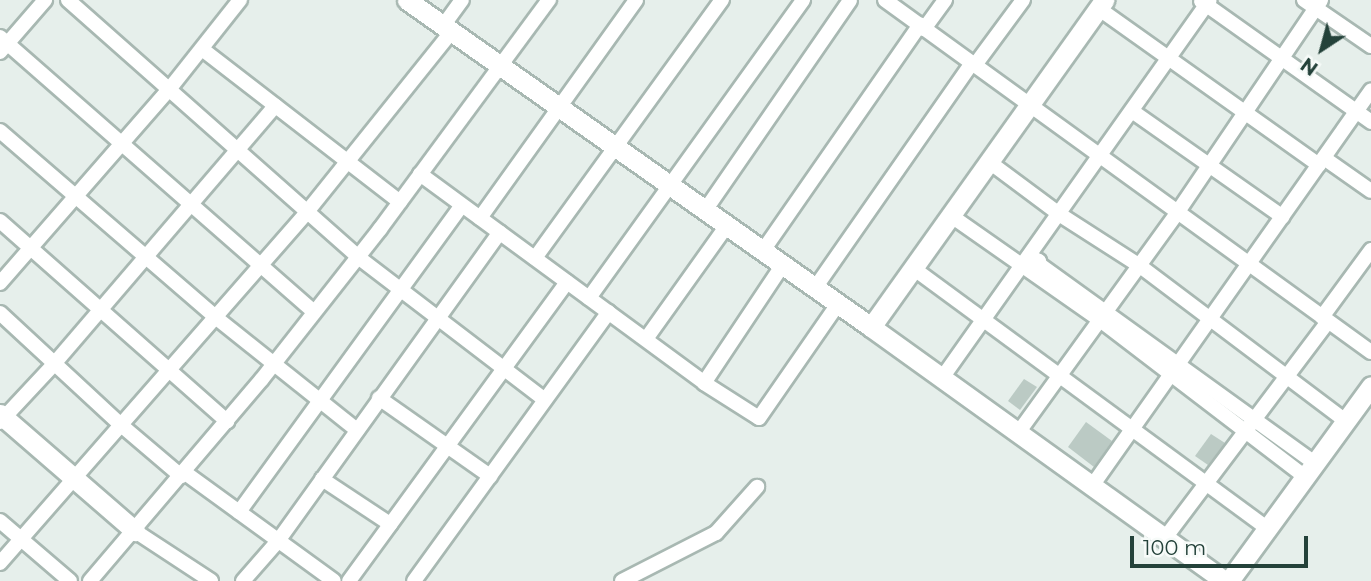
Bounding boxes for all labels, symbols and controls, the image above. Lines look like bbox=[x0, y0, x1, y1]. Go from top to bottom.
north arrow bbox=[1287, 14, 1357, 84]
text: N bbox=[1296, 53, 1322, 80]
scale bar bbox=[1133, 522, 1312, 566]
text: 100 m bbox=[1143, 535, 1206, 560]

